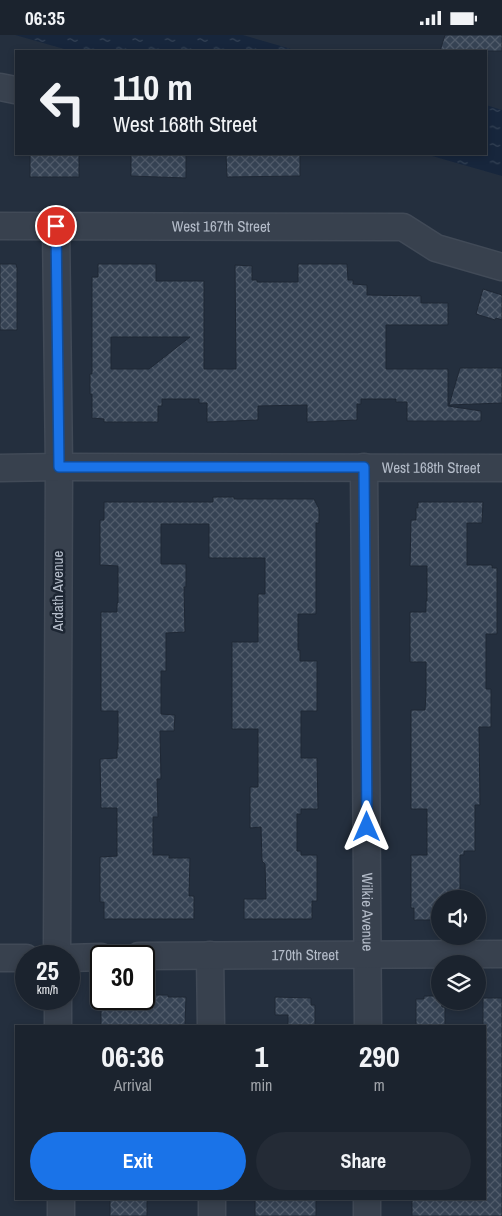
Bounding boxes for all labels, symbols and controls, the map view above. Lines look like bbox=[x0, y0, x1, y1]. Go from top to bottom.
text: 06:35 bbox=[25, 5, 65, 31]
text: 110 m bbox=[113, 64, 193, 111]
icon: left bbox=[30, 70, 95, 135]
text: West 168th Street bbox=[113, 109, 257, 139]
pin bbox=[35, 205, 77, 247]
icon: arrive bbox=[42, 212, 70, 240]
street label: West 167th Street bbox=[172, 215, 271, 237]
street label: West 168th Street bbox=[382, 457, 481, 478]
street label: Ardath Avenue bbox=[47, 551, 68, 632]
position arrow bbox=[340, 800, 392, 852]
street label: Wilkie Avenue bbox=[357, 873, 378, 951]
map controls bbox=[431, 890, 486, 1010]
button: sound bbox=[431, 890, 486, 945]
street label: 170th Street bbox=[271, 944, 339, 965]
speed limit sign: 30 bbox=[90, 945, 155, 1010]
text: 25 bbox=[36, 954, 59, 988]
button: layers bbox=[431, 955, 486, 1010]
text: km/h bbox=[37, 982, 58, 998]
text: 06:36 bbox=[101, 1036, 164, 1076]
text: 1 bbox=[255, 1036, 268, 1076]
text: 290 bbox=[359, 1036, 400, 1076]
text: Arrival bbox=[114, 1074, 152, 1096]
text: min bbox=[250, 1074, 272, 1096]
text: m bbox=[374, 1074, 385, 1096]
button: Exit bbox=[30, 1132, 246, 1190]
button: Share bbox=[256, 1132, 471, 1190]

